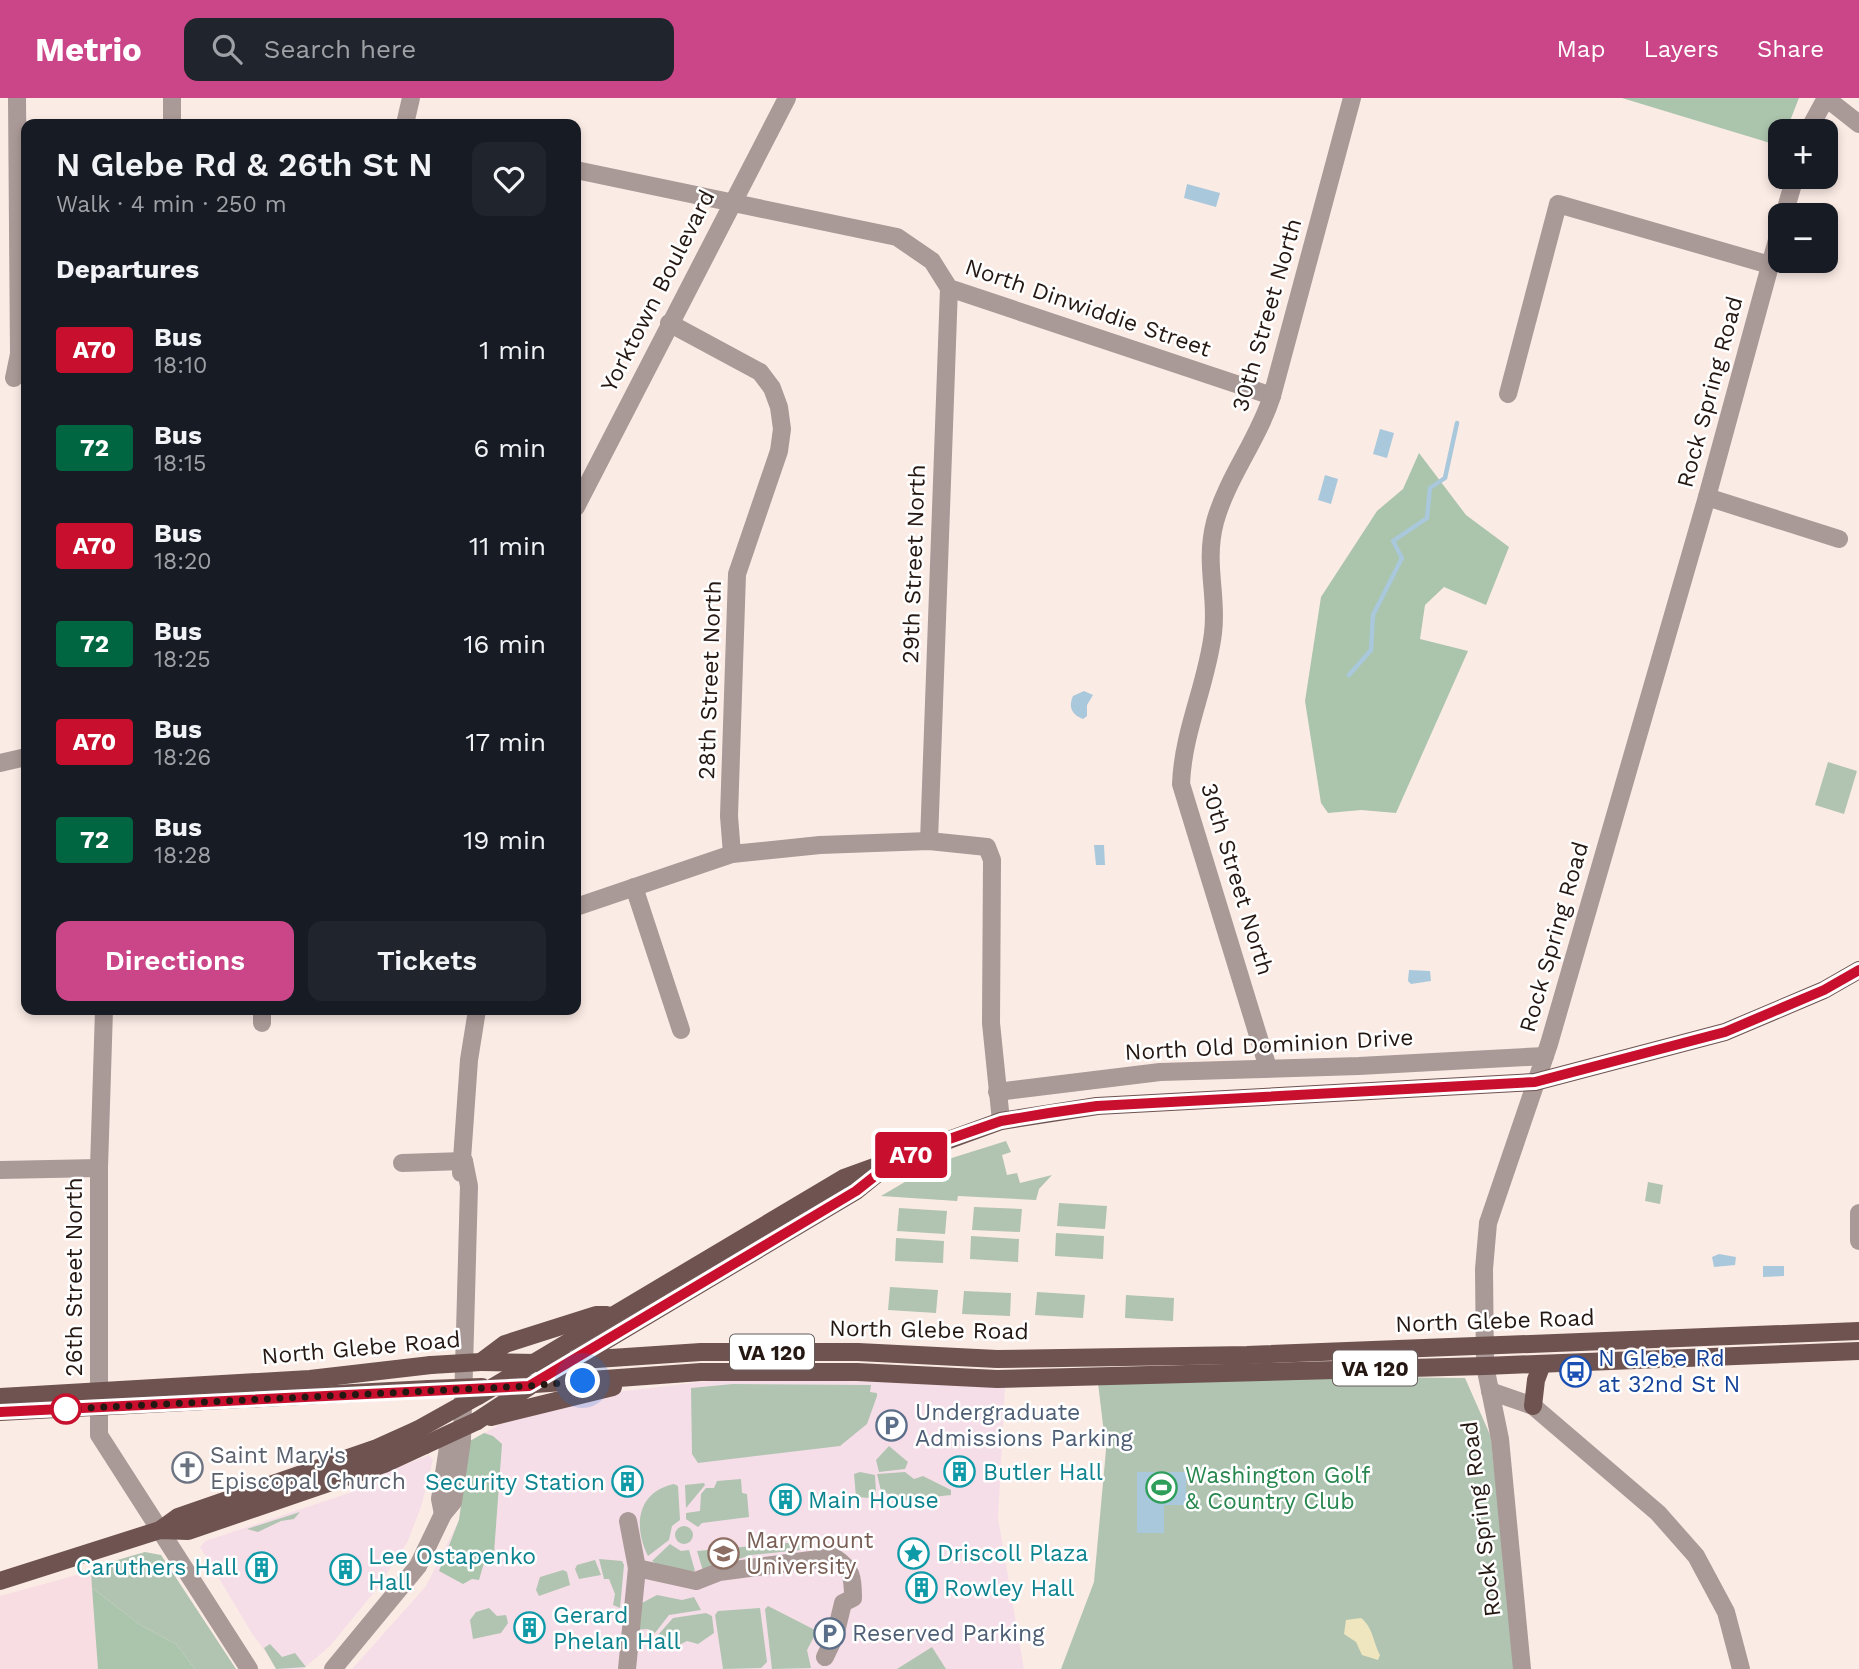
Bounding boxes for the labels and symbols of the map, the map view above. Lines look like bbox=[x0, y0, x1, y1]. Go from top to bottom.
street label: Yorktown Boulevard bbox=[595, 185, 721, 397]
street label: 30th Street North bbox=[1227, 215, 1307, 415]
street label: North Dinwiddie Street bbox=[962, 253, 1215, 363]
street label: Rock Spring Road bbox=[1671, 293, 1749, 491]
street label: 29th Street North bbox=[897, 464, 931, 664]
street label: 28th Street North bbox=[693, 580, 727, 780]
street label: 30th Street North bbox=[1195, 780, 1279, 978]
street label: Rock Spring Road bbox=[1514, 839, 1594, 1035]
street label: North Old Dominion Drive bbox=[1124, 1024, 1414, 1066]
line badge: A70 bbox=[871, 1132, 951, 1178]
street label: 26th Street North bbox=[61, 1177, 88, 1377]
street label: North Glebe Road bbox=[1395, 1304, 1595, 1338]
street label: North Glebe Road bbox=[829, 1315, 1029, 1345]
street label: North Glebe Road bbox=[260, 1326, 462, 1370]
road number: VA 120 bbox=[730, 1334, 814, 1370]
place label: N Glebe Rd at 32nd St N bbox=[1598, 1345, 1740, 1398]
road number: VA 120 bbox=[1333, 1350, 1417, 1386]
bus stop icon: N Glebe Rd at 32nd St N bbox=[1558, 1354, 1592, 1388]
your location bbox=[565, 1363, 600, 1398]
unlabelled marker bbox=[51, 1394, 81, 1424]
place label: Undergraduate Admissions Parking bbox=[915, 1399, 1134, 1452]
parking icon: Undergraduate Admissions Parking bbox=[875, 1408, 909, 1442]
street label: Rock Spring Road bbox=[1456, 1420, 1506, 1618]
place label: Saint Mary's Episcopal Church bbox=[210, 1442, 406, 1495]
church icon: Saint Mary's Episcopal Church bbox=[170, 1451, 204, 1485]
building icon: Butler Hall bbox=[943, 1455, 977, 1489]
place label: Butler Hall bbox=[983, 1459, 1103, 1486]
place label: Washington Golf & Country Club bbox=[1185, 1462, 1370, 1515]
building icon: Security Station bbox=[611, 1465, 645, 1499]
place label: Security Station bbox=[425, 1469, 605, 1496]
sports icon: Washington Golf & Country Club bbox=[1145, 1471, 1179, 1505]
building icon: Main House bbox=[768, 1483, 802, 1517]
place label: Main House bbox=[808, 1487, 939, 1514]
place label: Marymount University bbox=[746, 1527, 874, 1580]
school or university icon: Marymount University bbox=[706, 1536, 740, 1570]
place icon: Driscoll Plaza bbox=[897, 1536, 931, 1570]
place label: Driscoll Plaza bbox=[937, 1540, 1088, 1567]
place label: Lee Ostapenko Hall bbox=[368, 1543, 536, 1596]
building icon: Caruthers Hall bbox=[244, 1550, 278, 1584]
building icon: Lee Ostapenko Hall bbox=[328, 1552, 362, 1586]
place label: Caruthers Hall bbox=[76, 1554, 238, 1581]
building icon: Rowley Hall bbox=[904, 1571, 938, 1605]
place label: Rowley Hall bbox=[944, 1575, 1074, 1602]
place label: Gerard Phelan Hall bbox=[553, 1602, 681, 1655]
building icon: Gerard Phelan Hall bbox=[513, 1611, 547, 1645]
parking icon: Reserved Parking bbox=[812, 1616, 846, 1650]
place label: Reserved Parking bbox=[852, 1620, 1045, 1647]

